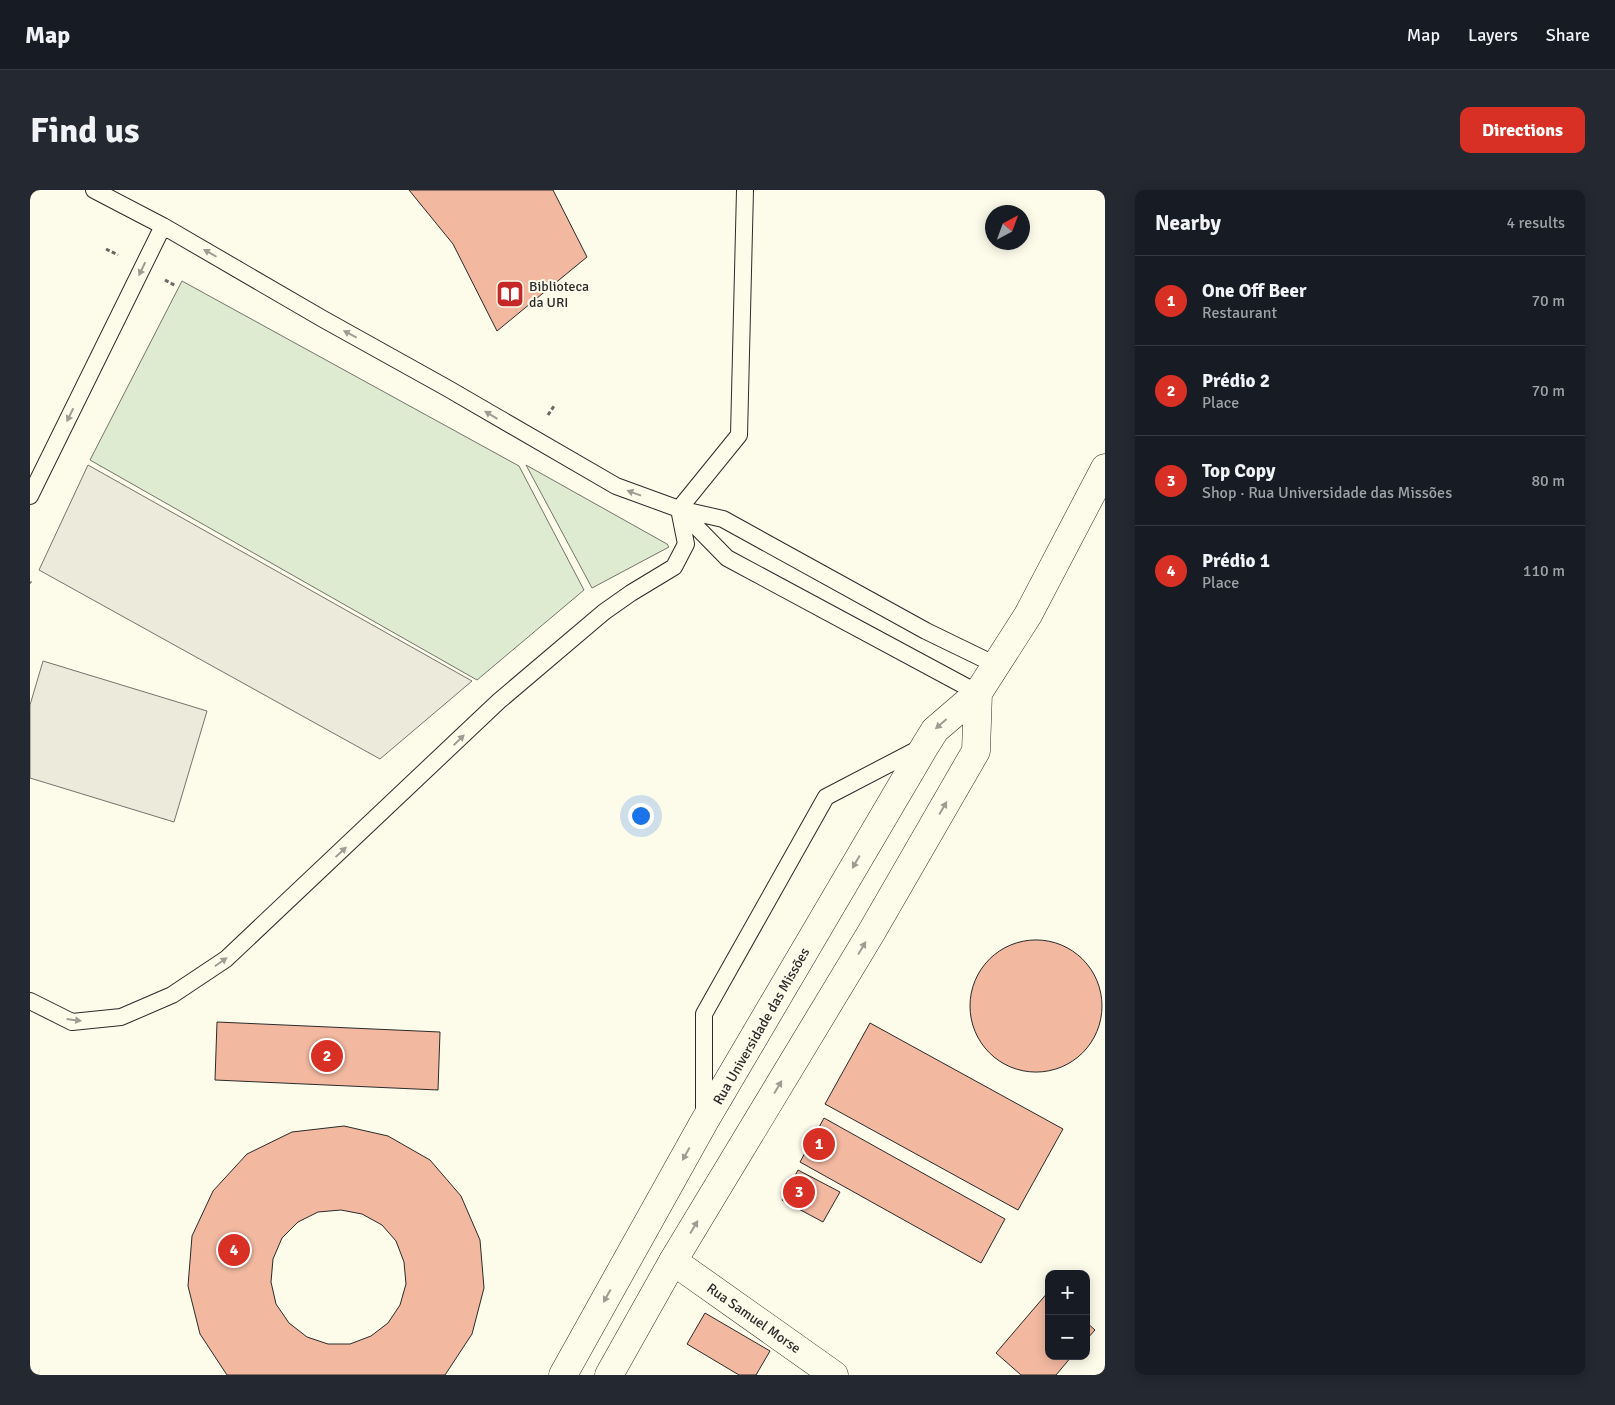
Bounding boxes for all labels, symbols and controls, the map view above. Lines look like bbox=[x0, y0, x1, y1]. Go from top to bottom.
text: Map bbox=[25, 20, 70, 50]
text: Map bbox=[1407, 24, 1440, 46]
text: Layers bbox=[1468, 24, 1518, 46]
text: Share bbox=[1546, 24, 1590, 46]
button: Directions bbox=[1460, 107, 1585, 153]
text: Find us bbox=[30, 109, 140, 152]
north arrow bbox=[985, 205, 1030, 250]
text: Nearby bbox=[1155, 210, 1221, 236]
text: 4 results bbox=[1506, 213, 1565, 233]
one-way arrow bbox=[203, 248, 216, 257]
one-way arrow bbox=[138, 262, 146, 277]
place label: Biblioteca da URI bbox=[529, 278, 589, 311]
library icon: Biblioteca da URI bbox=[495, 279, 525, 309]
text: One Off Beer bbox=[1202, 279, 1306, 303]
text: 1 bbox=[1167, 291, 1175, 311]
text: 70 m bbox=[1531, 291, 1565, 311]
text: Restaurant bbox=[1202, 303, 1277, 323]
one-way arrow bbox=[343, 330, 358, 338]
text: Prédio 2 bbox=[1202, 369, 1270, 393]
text: 2 bbox=[1167, 381, 1175, 401]
text: 70 m bbox=[1531, 381, 1565, 401]
text: Place bbox=[1202, 393, 1239, 413]
one-way arrow bbox=[66, 408, 74, 422]
one-way arrow bbox=[485, 410, 498, 419]
text: Top Copy bbox=[1202, 459, 1275, 483]
text: 3 bbox=[1167, 471, 1175, 491]
text: 80 m bbox=[1531, 471, 1565, 491]
text: Shop · Rua Universidade das Missões bbox=[1202, 483, 1452, 503]
one-way arrow bbox=[626, 489, 641, 496]
text: Prédio 1 bbox=[1202, 549, 1270, 573]
text: 4 bbox=[1167, 561, 1175, 581]
text: 110 m bbox=[1523, 561, 1565, 581]
text: Place bbox=[1202, 573, 1239, 593]
one-way arrow bbox=[935, 719, 948, 730]
one-way arrow bbox=[452, 734, 464, 746]
one-way arrow bbox=[939, 801, 948, 814]
your location bbox=[628, 803, 654, 829]
one-way arrow bbox=[334, 846, 346, 858]
one-way arrow bbox=[852, 856, 861, 869]
one-way arrow bbox=[858, 942, 867, 955]
street label: Rua Universidade das Missões bbox=[709, 945, 813, 1108]
one-way arrow bbox=[215, 957, 228, 967]
one-way arrow bbox=[66, 1016, 82, 1024]
pin: 2 bbox=[311, 1037, 343, 1075]
one-way arrow bbox=[774, 1081, 783, 1094]
pin: 1 bbox=[803, 1125, 835, 1163]
one-way arrow bbox=[682, 1147, 691, 1161]
pin: 3 bbox=[783, 1173, 815, 1211]
one-way arrow bbox=[690, 1220, 699, 1233]
pin: 4 bbox=[218, 1231, 250, 1269]
map controls bbox=[1045, 1270, 1090, 1360]
button: + bbox=[1045, 1270, 1090, 1315]
street label: Rua Samuel Morse bbox=[704, 1280, 804, 1357]
one-way arrow bbox=[603, 1289, 612, 1302]
button: − bbox=[1045, 1315, 1090, 1360]

